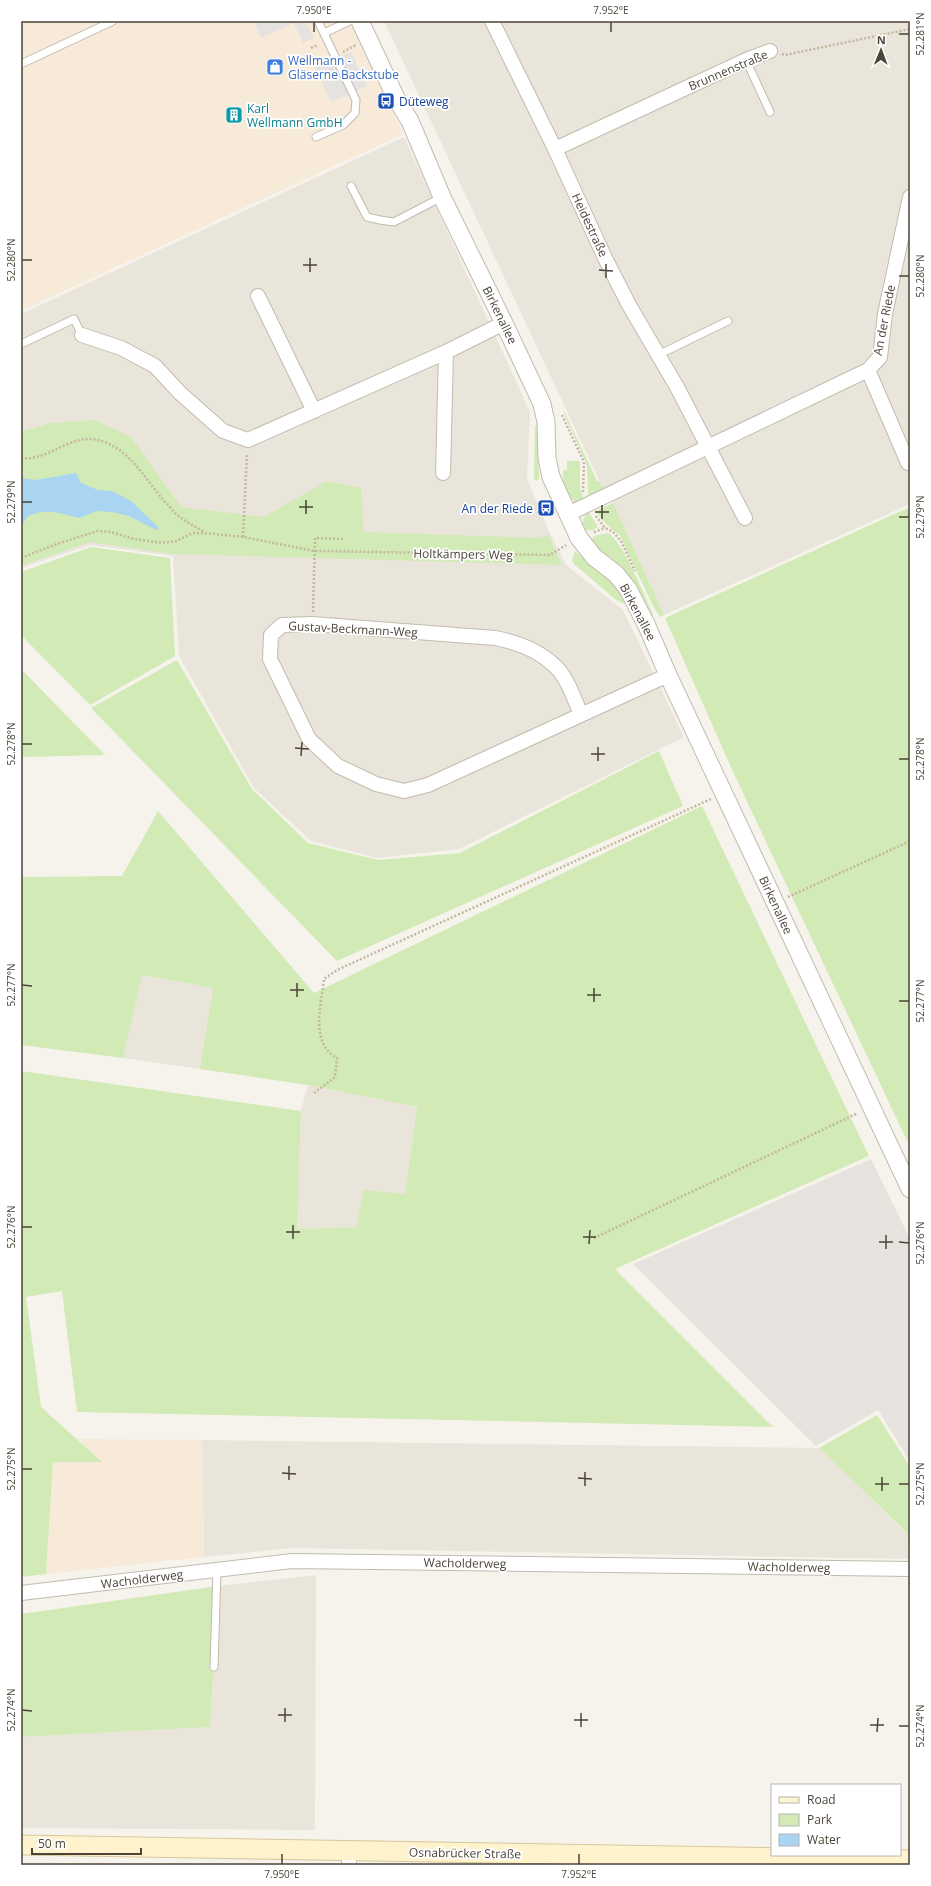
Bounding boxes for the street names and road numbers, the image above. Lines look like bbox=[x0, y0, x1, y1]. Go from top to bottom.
street label: Brunnenstraße bbox=[686, 46, 771, 94]
street label: Heidestraße bbox=[568, 190, 612, 260]
street label: Birkenallee bbox=[479, 283, 521, 347]
street label: An der Riede bbox=[869, 283, 899, 357]
street label: Holtkämpers Weg bbox=[413, 545, 513, 563]
street label: Birkenallee bbox=[616, 581, 660, 644]
street label: Gustav-Beckmann-Weg bbox=[288, 617, 419, 641]
street label: Birkenallee bbox=[755, 873, 797, 937]
street label: Wacholderweg bbox=[424, 1554, 507, 1572]
street label: Wacholderweg bbox=[748, 1558, 831, 1576]
street label: Wacholderweg bbox=[100, 1565, 185, 1592]
street label: Osnabrücker Straße bbox=[409, 1844, 521, 1862]

